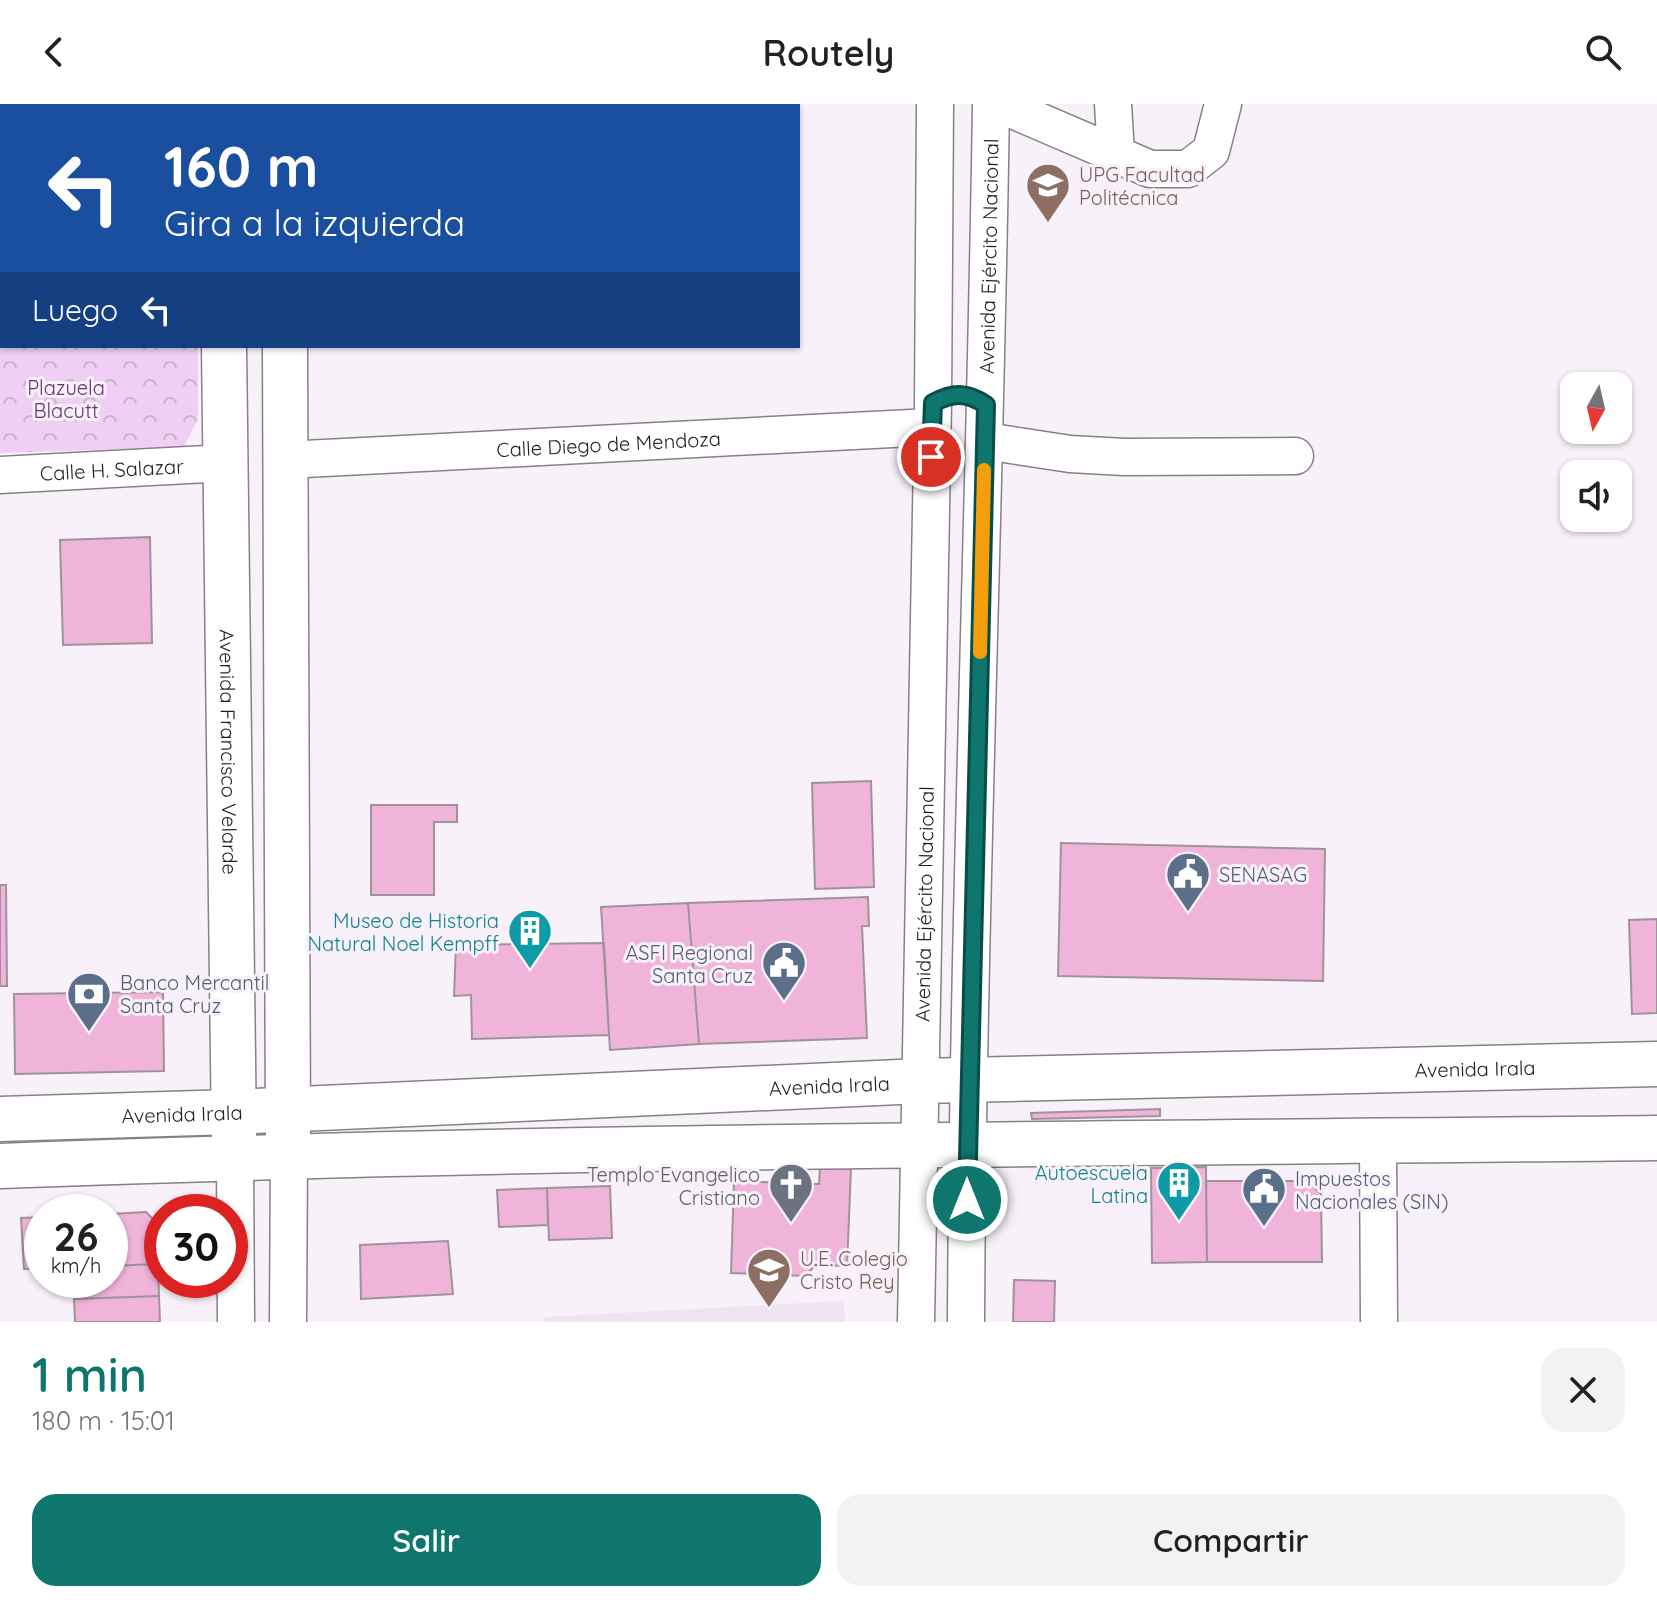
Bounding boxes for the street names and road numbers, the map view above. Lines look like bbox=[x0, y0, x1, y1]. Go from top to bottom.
street label: Avenida Ejército Nacional bbox=[973, 138, 1003, 374]
street label: Calle Diego de Mendoza bbox=[496, 425, 721, 462]
street label: Calle H. Salazar bbox=[39, 453, 185, 485]
street label: Avenida Francisco Velarde bbox=[215, 629, 243, 875]
street label: Avenida Ejército Nacional bbox=[909, 786, 938, 1022]
street label: Avenida Irala bbox=[1414, 1054, 1536, 1082]
street label: Avenida Irala bbox=[768, 1070, 890, 1100]
street label: Avenida Irala bbox=[121, 1099, 243, 1128]

